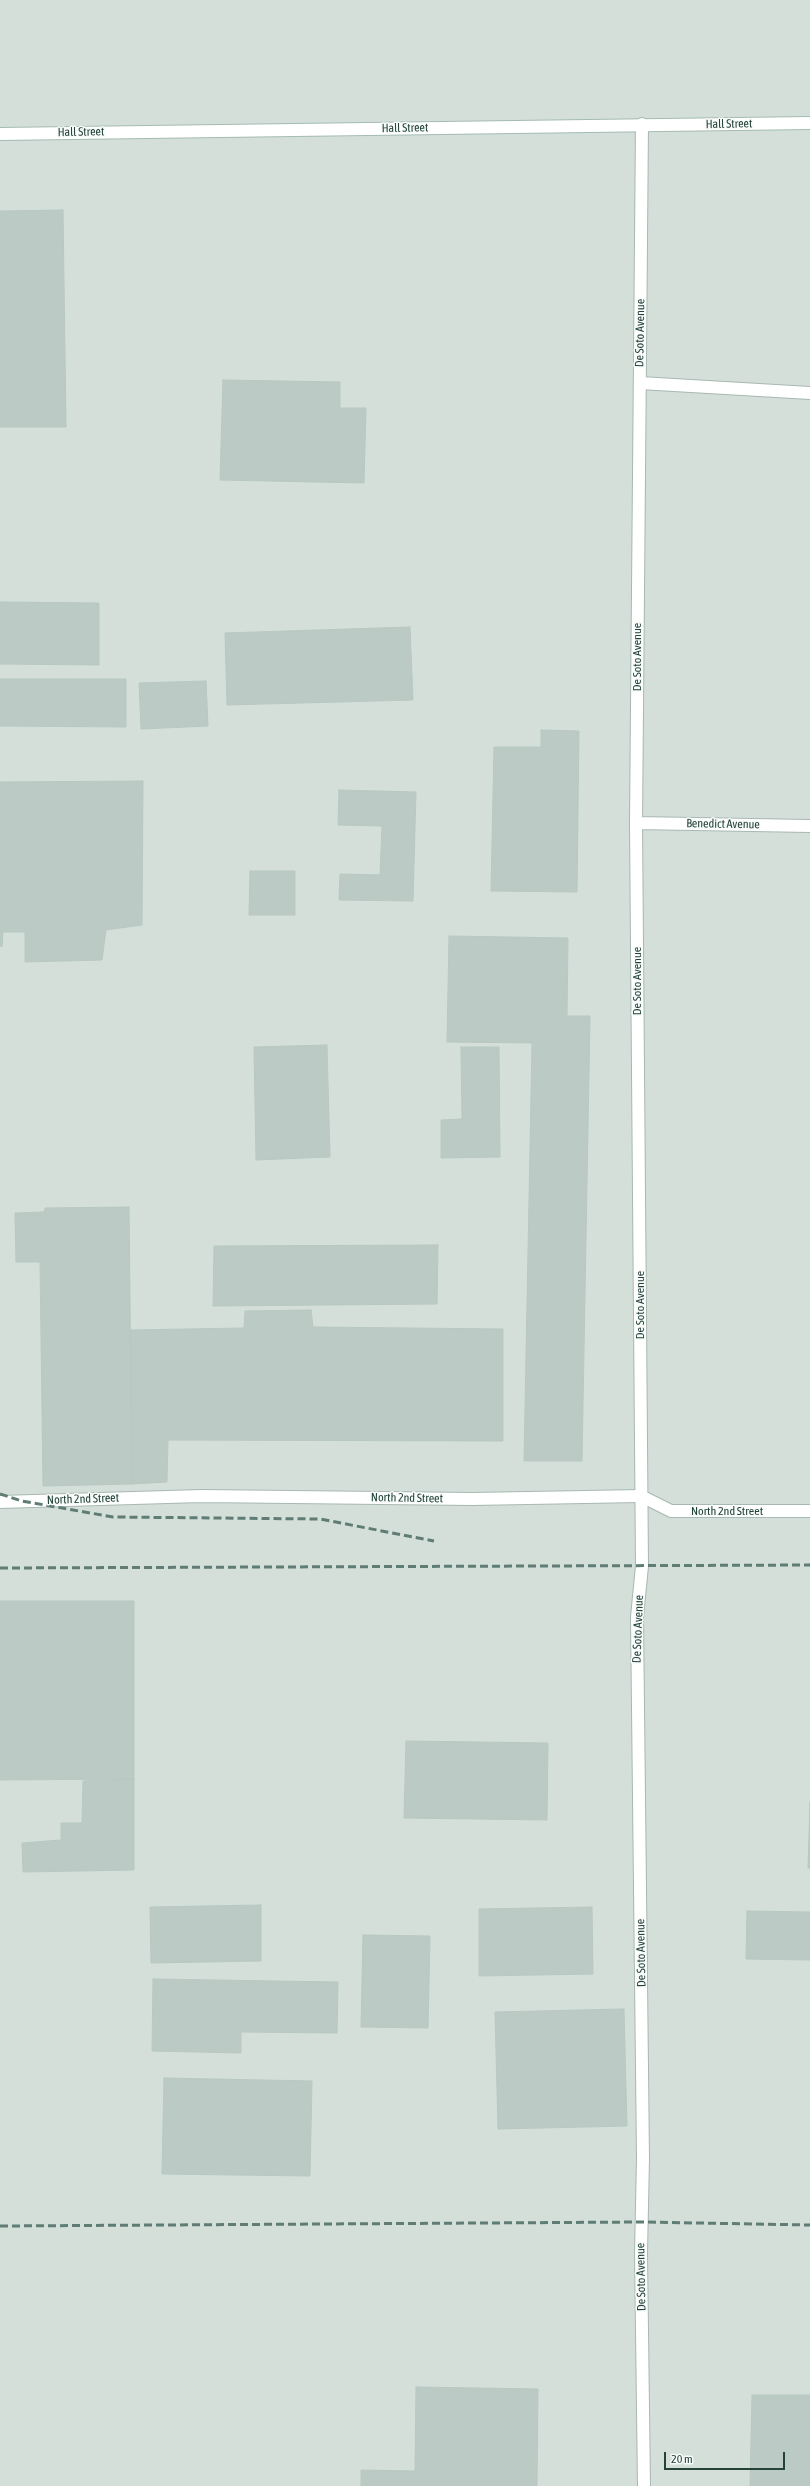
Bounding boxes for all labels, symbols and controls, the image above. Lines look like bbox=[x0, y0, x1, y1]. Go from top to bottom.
street label: Hall Street bbox=[705, 116, 753, 132]
street label: Hall Street bbox=[381, 120, 429, 136]
street label: Hall Street bbox=[57, 124, 105, 140]
street label: De Soto Avenue bbox=[632, 299, 648, 367]
street label: De Soto Avenue bbox=[630, 623, 644, 691]
street label: Benedict Avenue bbox=[686, 816, 760, 832]
street label: De Soto Avenue bbox=[630, 947, 644, 1015]
street label: De Soto Avenue bbox=[633, 1271, 647, 1339]
street label: North 2nd Street bbox=[371, 1490, 443, 1506]
street label: North 2nd Street bbox=[47, 1491, 119, 1507]
street label: North 2nd Street bbox=[691, 1504, 763, 1518]
street label: De Soto Avenue bbox=[630, 1595, 646, 1663]
street label: De Soto Avenue bbox=[633, 1919, 649, 1987]
street label: De Soto Avenue bbox=[633, 2243, 649, 2311]
scale bar bbox=[666, 2444, 787, 2470]
text: 20 m bbox=[671, 2452, 693, 2466]

